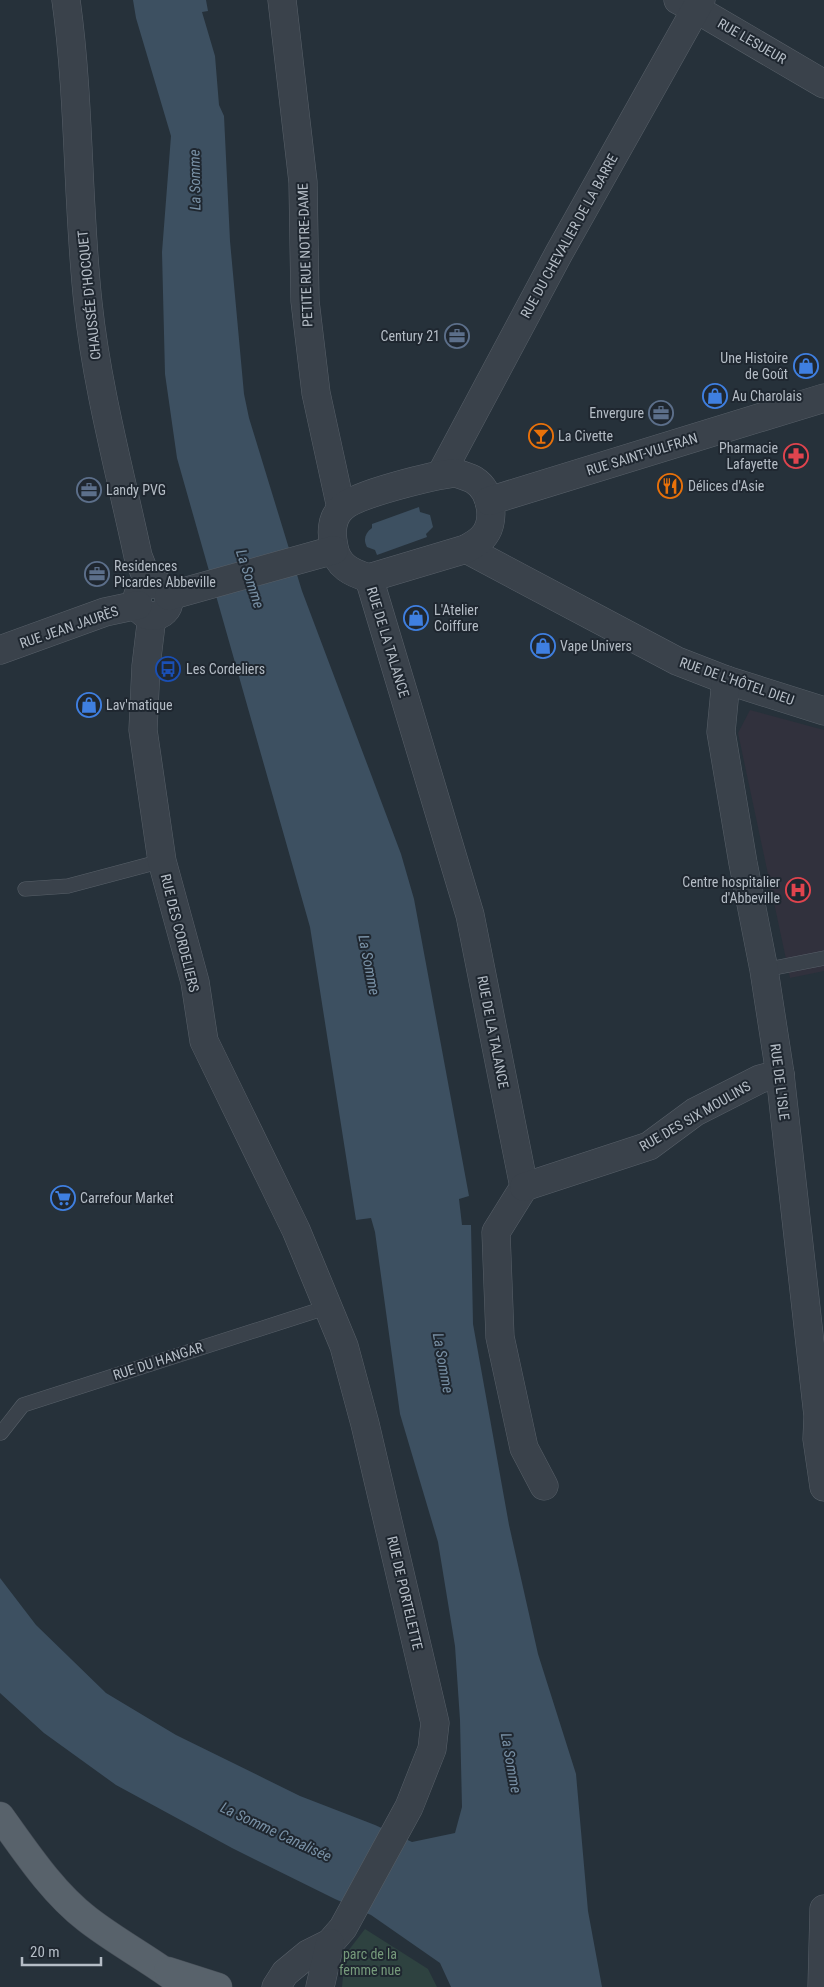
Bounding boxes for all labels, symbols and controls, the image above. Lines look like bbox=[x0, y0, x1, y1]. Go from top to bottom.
street label: RUE LESUEUR bbox=[715, 15, 790, 67]
water label: La Somme bbox=[185, 149, 205, 211]
street label: RUE DU CHEVALIER DE LA BARRE bbox=[517, 151, 621, 321]
street label: PETITE RUE NOTRE-DAME bbox=[294, 183, 316, 327]
street label: CHAUSSÉE D'HOCQUET bbox=[73, 229, 104, 361]
office icon: Century 21 bbox=[444, 323, 470, 349]
place label: Century 21 bbox=[381, 328, 440, 344]
place label: Une Histoire de Goût bbox=[720, 350, 788, 382]
shop icon: Une Histoire de Goût bbox=[793, 353, 819, 379]
shop icon: Au Charolais bbox=[702, 383, 728, 409]
place label: Au Charolais bbox=[732, 388, 802, 404]
office icon: Envergure bbox=[648, 400, 674, 426]
place label: Envergure bbox=[589, 405, 644, 421]
bar icon: La Civette bbox=[528, 423, 554, 449]
place label: La Civette bbox=[558, 428, 613, 444]
street label: RUE SAINT-VULFRAN bbox=[585, 430, 699, 478]
place label: Pharmacie Lafayette bbox=[719, 440, 778, 472]
pharmacy icon: Pharmacie Lafayette bbox=[783, 443, 809, 469]
restaurant icon: Délices d'Asie bbox=[657, 473, 683, 499]
office icon: Landy PVG bbox=[76, 477, 102, 503]
place label: Délices d'Asie bbox=[688, 478, 765, 494]
place label: Landy PVG bbox=[106, 482, 166, 498]
water label: La Somme bbox=[232, 547, 268, 611]
place label: Residences Picardes Abbeville bbox=[114, 558, 216, 590]
office icon: Residences Picardes Abbeville bbox=[84, 561, 110, 587]
street label: RUE DE LA TALANCE bbox=[364, 585, 412, 699]
street label: RUE JEAN JAURÈS bbox=[17, 602, 120, 651]
place label: L'Atelier Coiffure bbox=[434, 602, 479, 634]
shop icon: L'Atelier Coiffure bbox=[403, 605, 429, 631]
shop icon: Vape Univers bbox=[530, 633, 556, 659]
place label: Vape Univers bbox=[560, 638, 632, 654]
street label: RUE DE L'HÔTEL DIEU bbox=[678, 653, 797, 708]
bus stop icon: Les Cordeliers bbox=[155, 656, 181, 682]
place label: Les Cordeliers bbox=[186, 661, 265, 677]
shop icon: Lav'matique bbox=[76, 692, 102, 718]
place label: Lav'matique bbox=[106, 697, 173, 713]
street label: RUE DES CORDELIERS bbox=[158, 872, 202, 994]
place label: Centre hospitalier d'Abbeville bbox=[682, 874, 780, 906]
hospital icon: Centre hospitalier d'Abbeville bbox=[785, 877, 811, 903]
water label: La Somme bbox=[354, 933, 384, 997]
street label: RUE DE LA TALANCE bbox=[474, 974, 512, 1090]
street label: RUE DE L'ISLE bbox=[767, 1043, 793, 1121]
street label: RUE DES SIX MOULINS bbox=[637, 1078, 753, 1154]
supermarket icon: Carrefour Market bbox=[50, 1185, 76, 1211]
place label: Carrefour Market bbox=[80, 1190, 174, 1206]
water label: La Somme bbox=[429, 1331, 457, 1395]
street label: RUE DU HANGAR bbox=[111, 1339, 206, 1383]
street label: RUE DE PORTELETTE bbox=[384, 1535, 426, 1652]
water label: La Somme bbox=[497, 1731, 525, 1795]
water label: La Somme Canalisée bbox=[218, 1798, 335, 1866]
scale bar bbox=[22, 1934, 101, 1966]
text: 20 m bbox=[30, 1943, 60, 1961]
park label: parc de la femme nue bbox=[339, 1946, 401, 1978]

